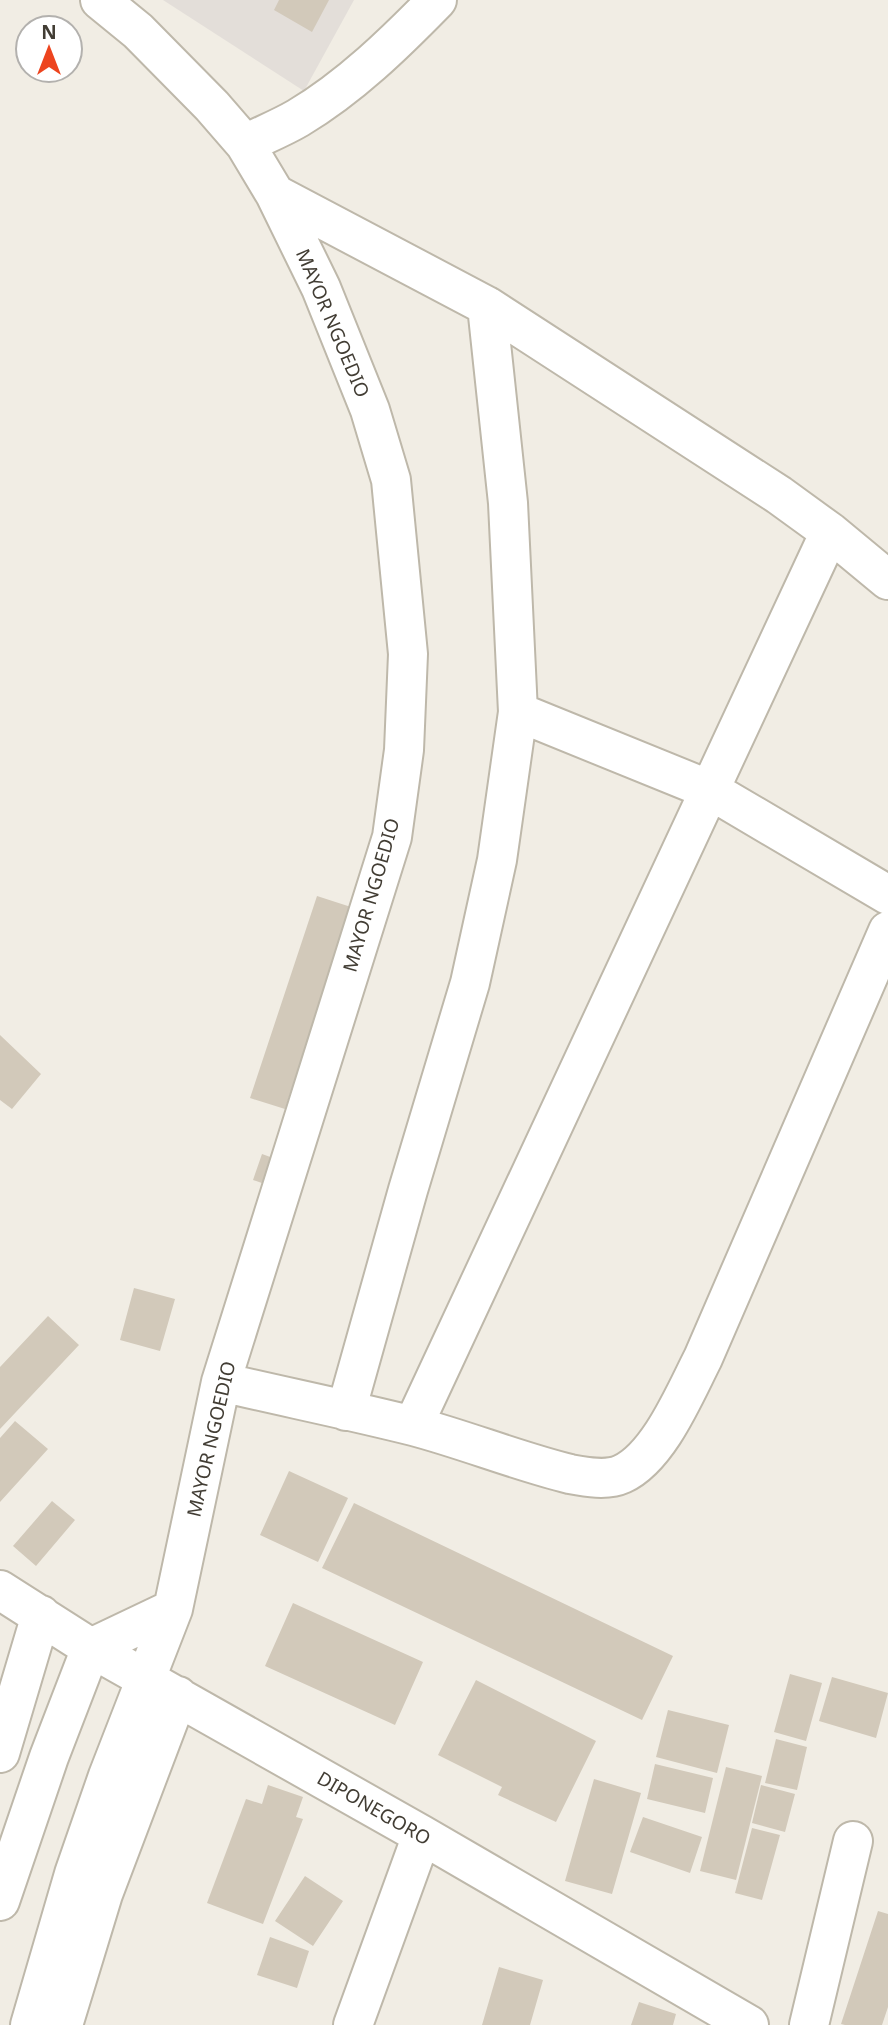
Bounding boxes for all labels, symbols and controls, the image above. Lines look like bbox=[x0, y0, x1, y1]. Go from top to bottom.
north arrow bbox=[14, 14, 84, 84]
text: N bbox=[41, 19, 57, 45]
street label: MAYOR NGOEDIO bbox=[290, 245, 376, 401]
street label: MAYOR NGOEDIO bbox=[337, 815, 405, 975]
street label: MAYOR NGOEDIO bbox=[180, 1359, 242, 1519]
street label: DIPONEGORO bbox=[313, 1765, 435, 1851]

